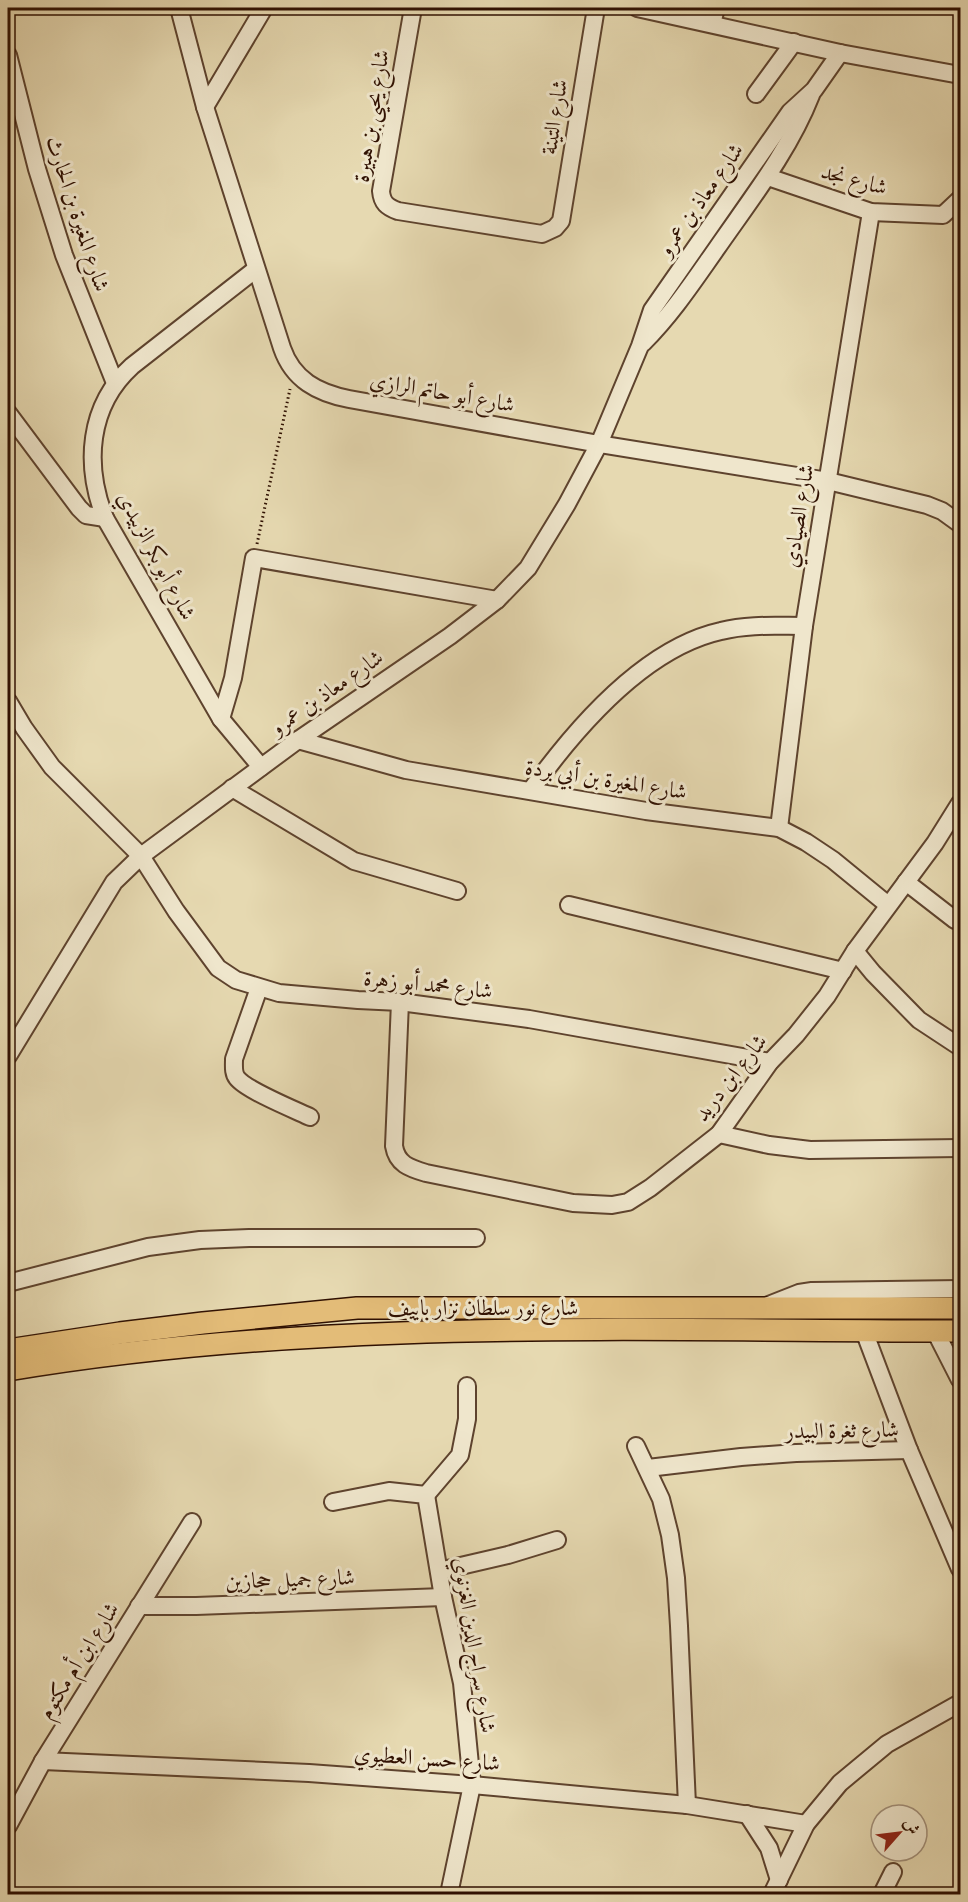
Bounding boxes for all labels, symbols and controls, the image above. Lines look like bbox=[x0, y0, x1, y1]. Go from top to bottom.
street label: شارع يحيى بن هبيرة bbox=[348, 48, 400, 185]
street label: شارع التينة bbox=[536, 77, 578, 157]
street label: شارع المغيرة بن الحارث bbox=[35, 133, 115, 296]
street label: شارع معاذ بن عمرو bbox=[651, 138, 753, 266]
street label: شارع نجد bbox=[817, 158, 890, 206]
street label: شارع أبو حاتم الرازي bbox=[367, 364, 517, 424]
street label: شارع الصيادي bbox=[778, 462, 824, 570]
street label: شارع أبو بكر الزبيدي bbox=[107, 486, 204, 627]
street label: شارع معاذ بن عمرو bbox=[264, 644, 391, 746]
street label: شارع المغيرة بن أبي بردة bbox=[523, 751, 689, 810]
street label: شارع محمد أبو زهرة bbox=[362, 962, 494, 1009]
street label: شارع ابن دريد bbox=[689, 1029, 777, 1129]
street label: شارع نور سلطان نزار باييف bbox=[388, 1295, 578, 1326]
street label: شارع ثغرة البيدر bbox=[783, 1417, 899, 1450]
street label: شارع سراج الدين الغزنوي bbox=[442, 1555, 501, 1736]
street label: شارع جميل حجازين bbox=[225, 1564, 355, 1600]
street label: شارع ابن أم مكتوم bbox=[30, 1596, 130, 1727]
street label: شارع حسن العطيوي bbox=[353, 1740, 501, 1782]
north arrow bbox=[869, 1803, 929, 1863]
text: ش bbox=[899, 1815, 924, 1838]

